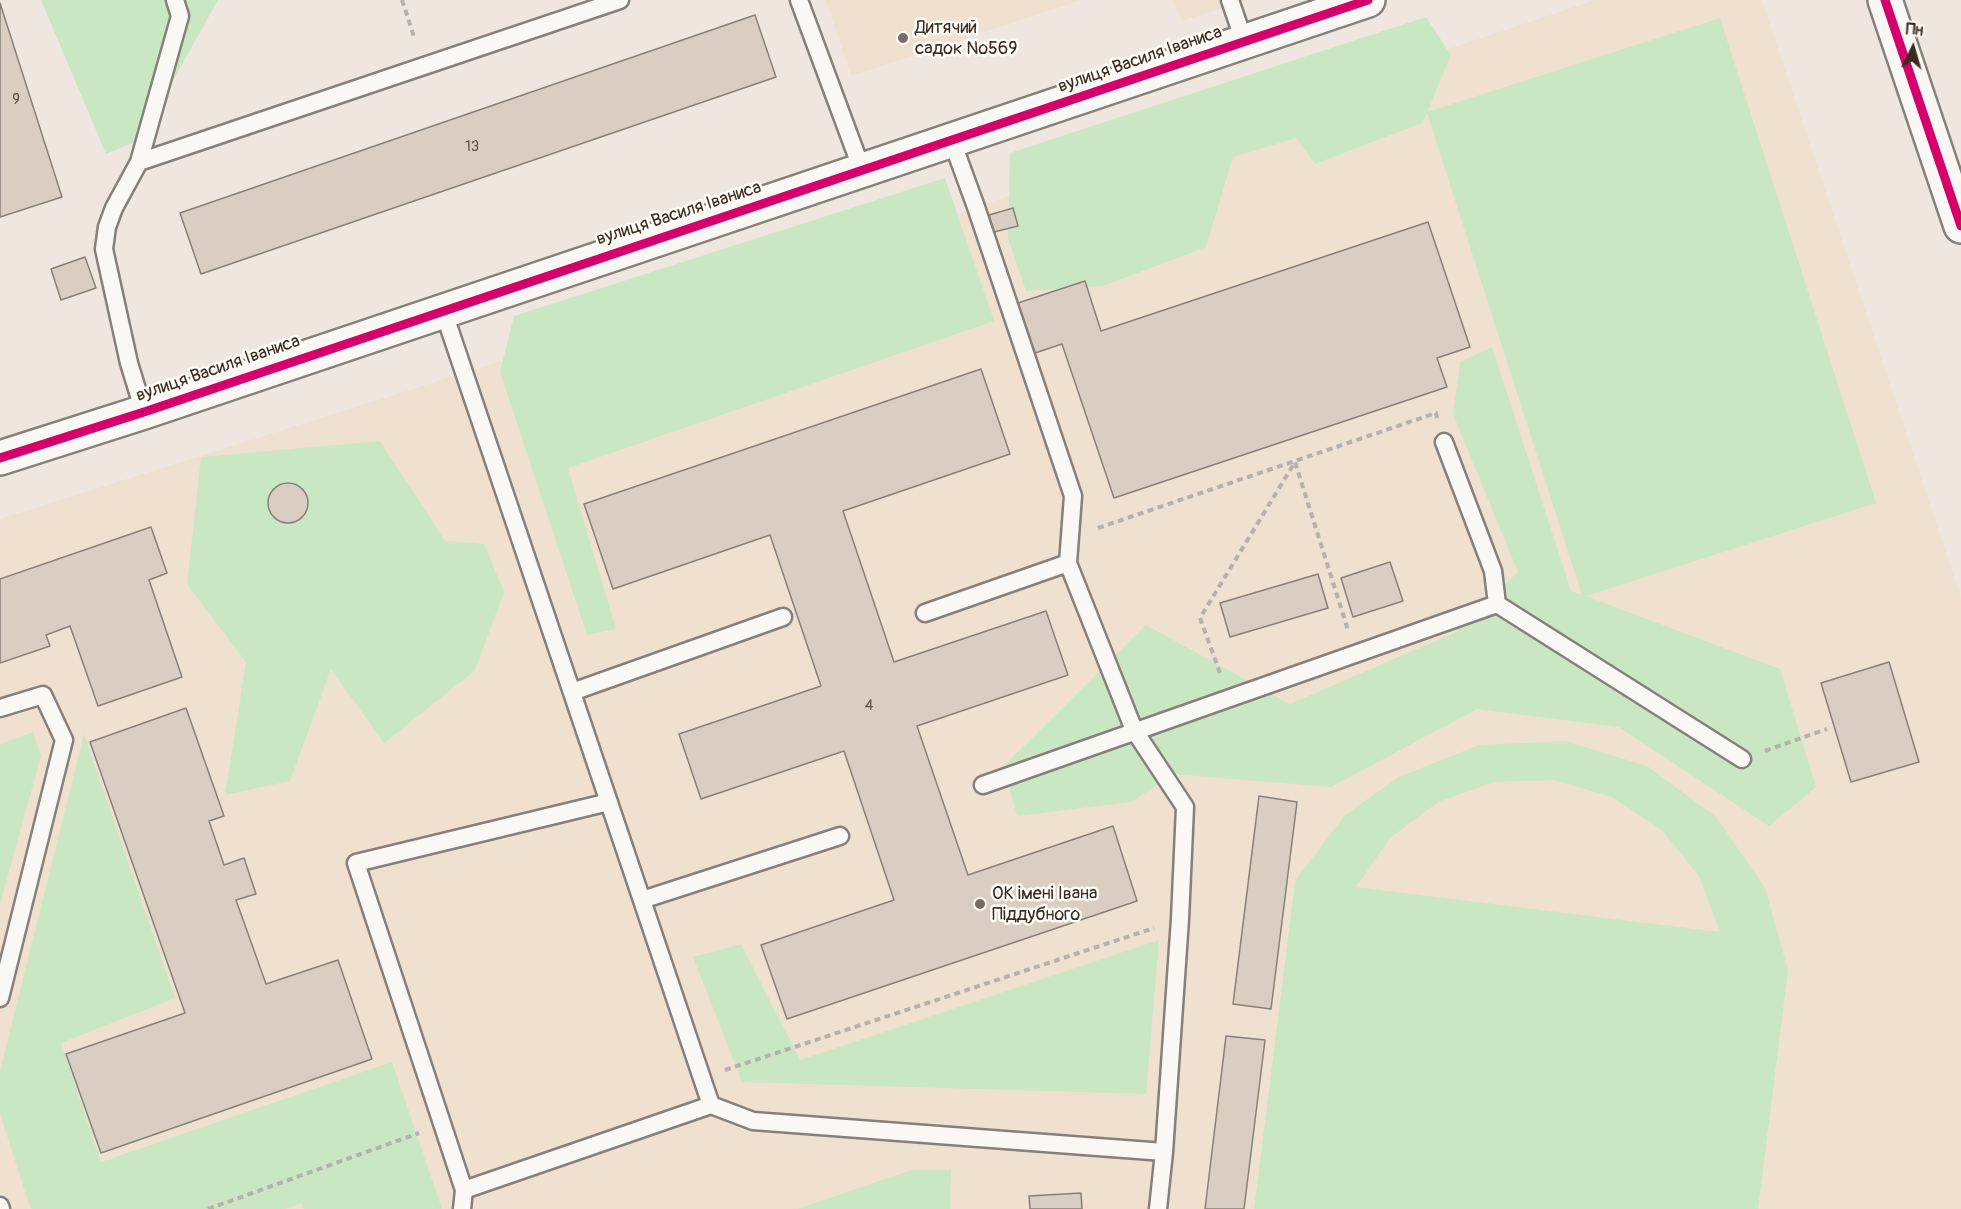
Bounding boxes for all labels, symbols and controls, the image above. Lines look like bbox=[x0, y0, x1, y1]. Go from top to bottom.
place label: Дитячий садок №569 bbox=[915, 17, 1018, 60]
north arrow bbox=[1883, 18, 1943, 78]
text: Пн bbox=[1905, 19, 1924, 41]
street label: вулиця Василя Іваниса bbox=[1055, 22, 1225, 98]
marker: Дитячий садок №569 bbox=[896, 31, 910, 45]
house number: 9 bbox=[12, 91, 20, 109]
house number: 13 bbox=[465, 138, 479, 156]
street label: вулиця Василя Іваниса bbox=[594, 177, 764, 251]
street label: вулиця Василя Іваниса bbox=[133, 331, 303, 407]
house number: 4 bbox=[865, 697, 873, 715]
place label: ОК імені Івана Піддубного bbox=[992, 883, 1097, 926]
marker: ОК імені Івана Піддубного bbox=[973, 897, 987, 911]

